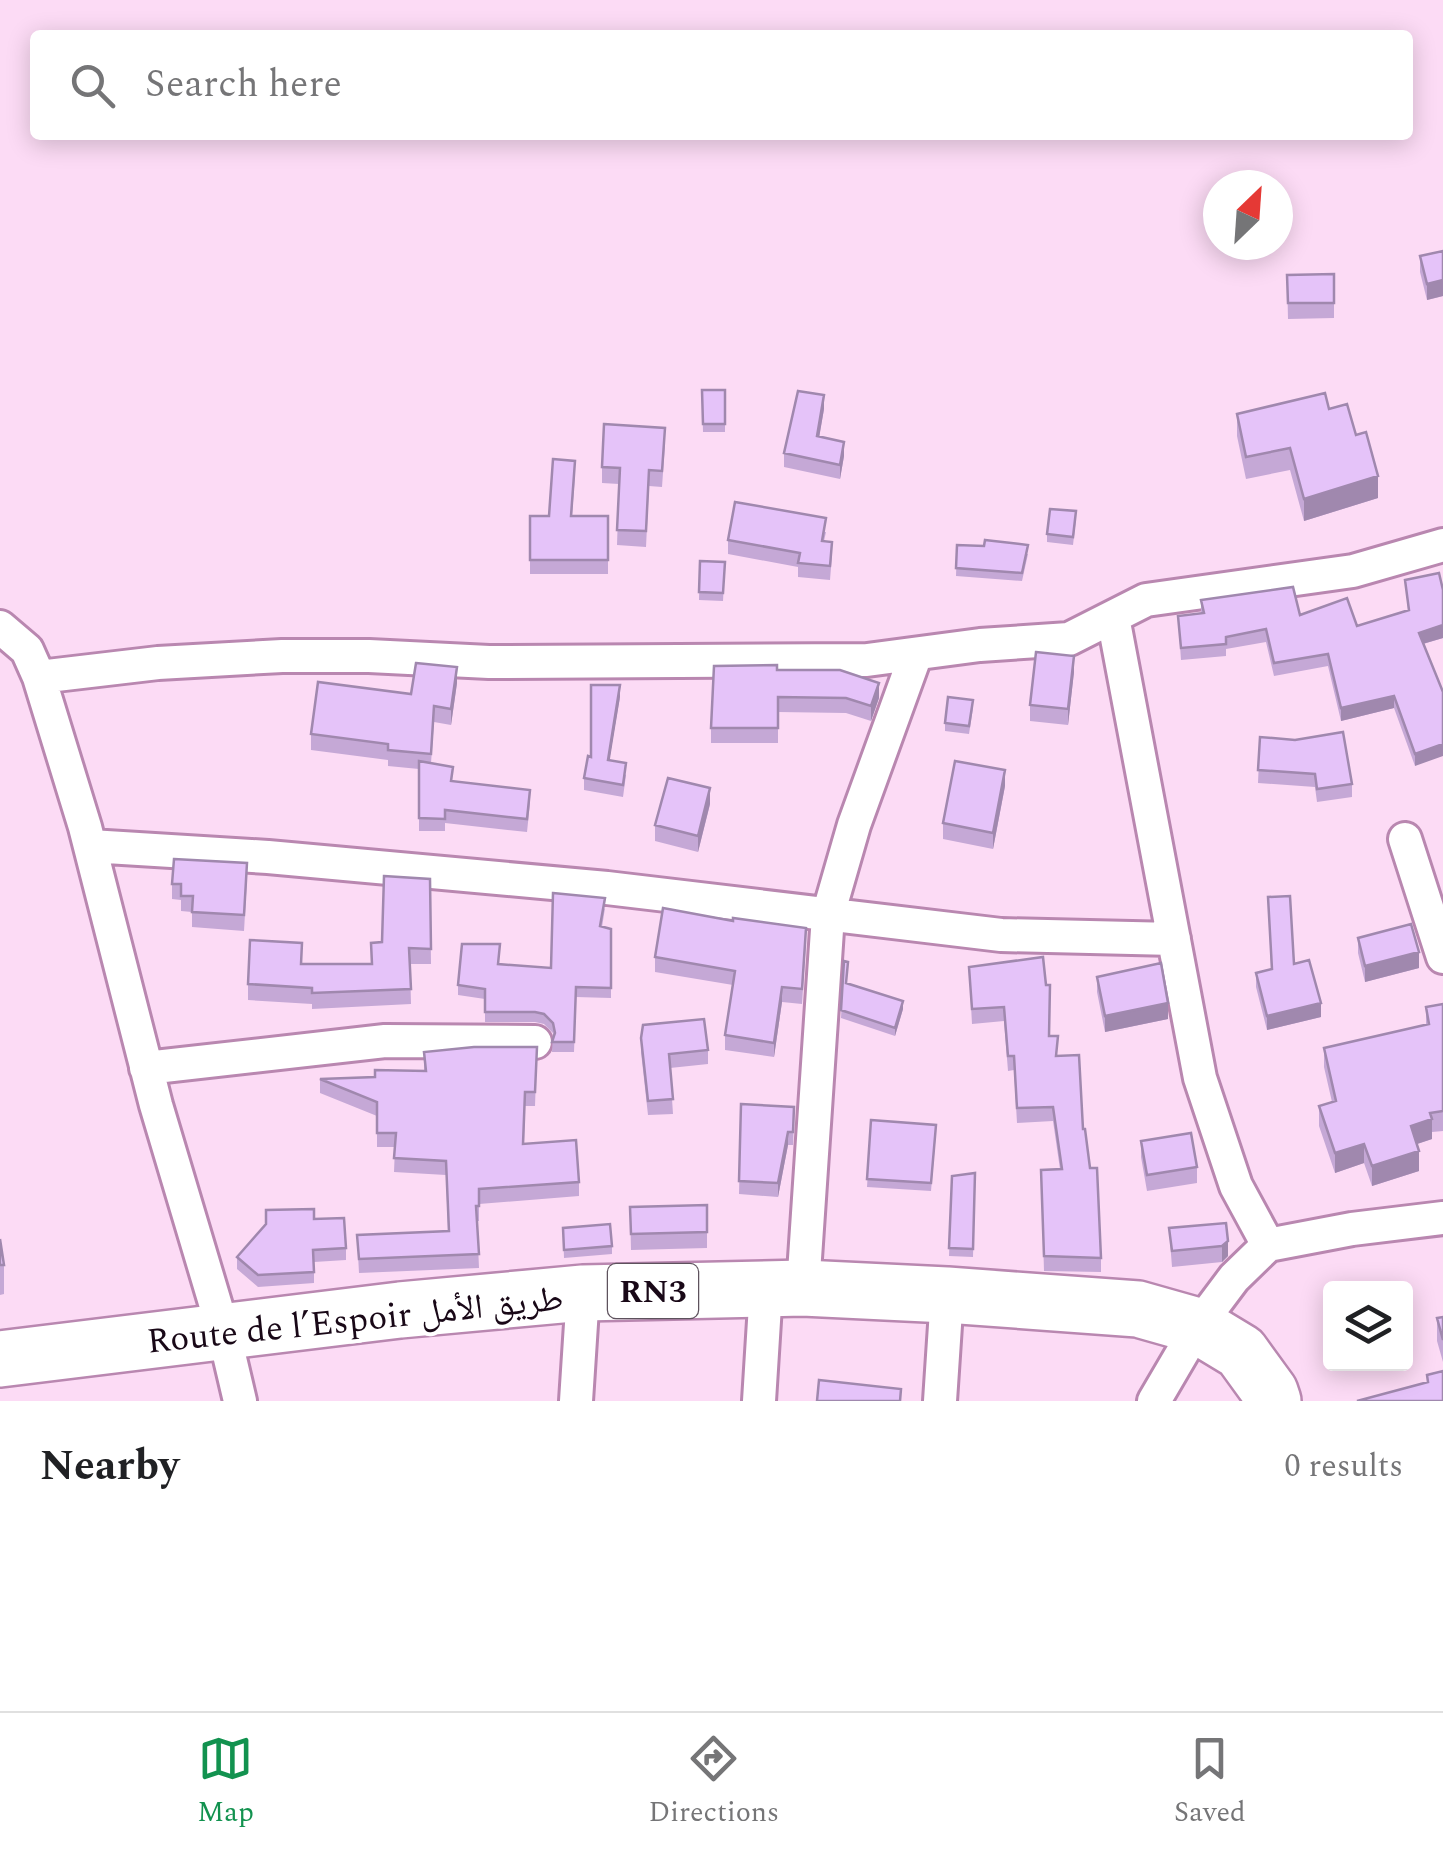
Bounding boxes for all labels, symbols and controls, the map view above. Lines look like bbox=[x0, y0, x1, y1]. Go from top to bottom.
search box bbox=[30, 30, 1413, 140]
text: Search here bbox=[145, 56, 342, 114]
icon: search bbox=[65, 58, 120, 113]
north arrow bbox=[1203, 170, 1293, 260]
road number: RN3 bbox=[608, 1264, 698, 1318]
street label: Route de l’Espoir طريق الأمل bbox=[144, 1272, 566, 1369]
map controls bbox=[1323, 1281, 1413, 1371]
button: layers bbox=[1323, 1281, 1413, 1371]
text: Nearby bbox=[40, 1435, 179, 1498]
text: 0 results bbox=[1284, 1442, 1403, 1491]
tab: Map bbox=[197, 1731, 254, 1834]
tab: Directions bbox=[648, 1731, 779, 1834]
tab: Saved bbox=[1174, 1731, 1246, 1834]

